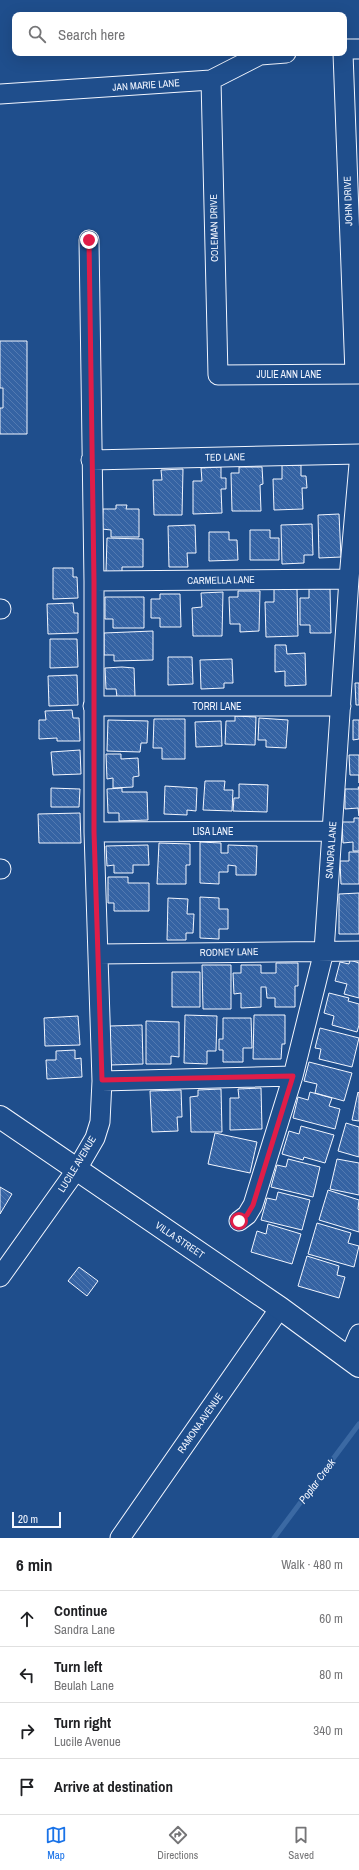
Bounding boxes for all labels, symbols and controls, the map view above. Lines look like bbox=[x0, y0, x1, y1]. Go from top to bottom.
search box bbox=[12, 12, 347, 56]
icon: search bbox=[26, 23, 48, 45]
text: Search here bbox=[58, 24, 125, 45]
street label: JAN MARIE LANE bbox=[112, 76, 180, 94]
street label: JOHN DRIVE bbox=[341, 176, 355, 226]
street label: COLEMAN DRIVE bbox=[207, 194, 221, 262]
route end bbox=[80, 231, 98, 249]
street label: JULIE ANN LANE bbox=[256, 368, 322, 381]
street label: TED LANE bbox=[205, 450, 245, 464]
street label: CARMELLA LANE bbox=[187, 573, 255, 587]
street label: TORRI LANE bbox=[192, 700, 242, 713]
street label: SANDRA LANE bbox=[323, 821, 339, 879]
street label: LISA LANE bbox=[192, 825, 234, 838]
street label: RODNEY LANE bbox=[200, 945, 258, 959]
street label: LUCILE AVENUE bbox=[55, 1133, 99, 1195]
route start bbox=[230, 1212, 248, 1230]
street label: VILLA STREET bbox=[153, 1219, 207, 1261]
street label: RAMONA AVENUE bbox=[174, 1390, 226, 1456]
water label: Poplar Creek bbox=[296, 1455, 339, 1506]
scale bar bbox=[12, 1510, 61, 1529]
text: 20 m bbox=[18, 1512, 38, 1526]
text: 6 min bbox=[16, 1553, 52, 1576]
text: Walk · 480 m bbox=[281, 1556, 343, 1573]
text: Continue bbox=[54, 1600, 107, 1621]
icon: ahead bbox=[16, 1608, 38, 1630]
text: 60 m bbox=[319, 1610, 343, 1627]
text: Sandra Lane bbox=[54, 1621, 115, 1638]
text: Turn left bbox=[54, 1656, 102, 1677]
icon: left bbox=[16, 1664, 38, 1686]
text: 80 m bbox=[319, 1666, 343, 1683]
text: Beulah Lane bbox=[54, 1677, 114, 1694]
text: Turn right bbox=[54, 1712, 111, 1733]
icon: right bbox=[16, 1720, 38, 1742]
text: 340 m bbox=[313, 1722, 343, 1739]
text: Lucile Avenue bbox=[54, 1733, 121, 1750]
icon: arrive bbox=[16, 1776, 38, 1798]
text: Arrive at destination bbox=[54, 1776, 173, 1797]
tab: Map bbox=[45, 1824, 67, 1862]
tab: Directions bbox=[157, 1824, 198, 1862]
tab: Saved bbox=[288, 1824, 314, 1862]

